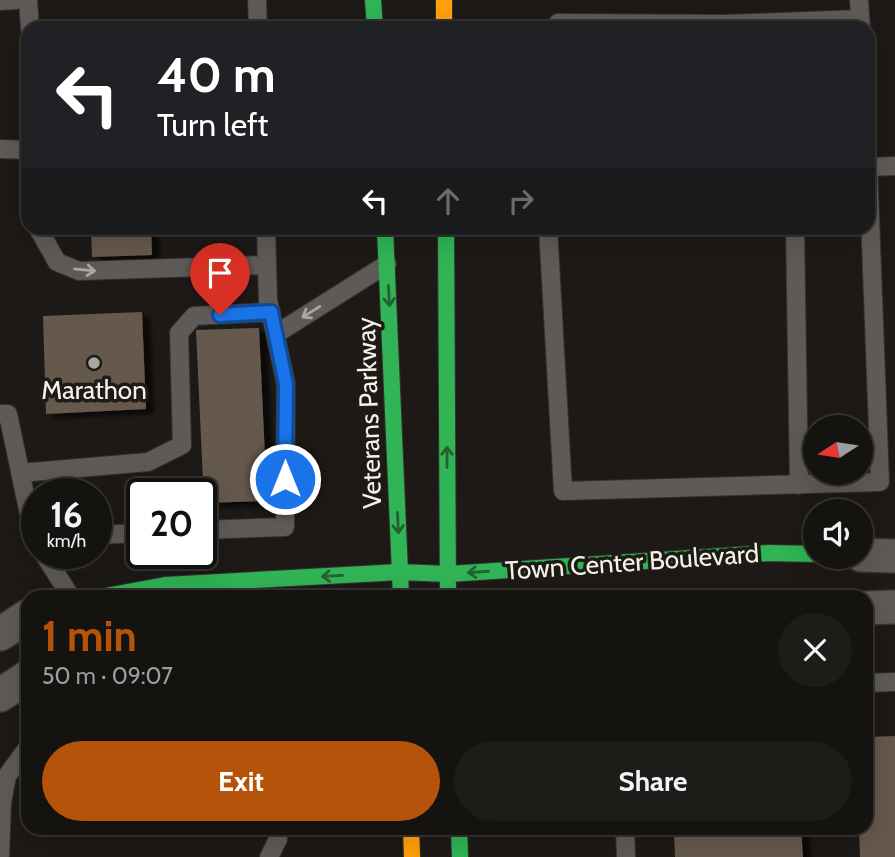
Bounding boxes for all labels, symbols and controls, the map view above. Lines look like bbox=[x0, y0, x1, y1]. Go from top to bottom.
text: 40 m bbox=[157, 45, 276, 104]
icon: left bbox=[42, 49, 133, 140]
text: Turn left bbox=[157, 105, 268, 144]
icon: left bbox=[356, 182, 394, 220]
icon: ahead bbox=[429, 182, 467, 220]
icon: right bbox=[502, 182, 540, 220]
pin bbox=[190, 243, 250, 315]
icon: arrive bbox=[201, 254, 239, 292]
one-way arrow bbox=[73, 263, 96, 276]
one-way arrow bbox=[382, 284, 395, 307]
one-way arrow bbox=[301, 306, 321, 320]
street label: Veterans Parkway bbox=[350, 317, 388, 509]
marker: Marathon bbox=[86, 355, 102, 371]
place label: Marathon bbox=[41, 374, 147, 406]
north arrow bbox=[803, 415, 873, 485]
map controls bbox=[803, 415, 873, 569]
position arrow bbox=[248, 442, 322, 516]
one-way arrow bbox=[440, 446, 454, 469]
speed limit sign: 20 bbox=[126, 478, 217, 569]
text: 16 bbox=[50, 493, 83, 536]
button: sound bbox=[803, 499, 873, 569]
one-way arrow bbox=[392, 511, 405, 534]
text: km/h bbox=[47, 530, 86, 552]
street label: Town Center Boulevard bbox=[504, 537, 760, 587]
one-way arrow bbox=[468, 566, 490, 579]
one-way arrow bbox=[321, 570, 344, 583]
text: 1 min bbox=[42, 610, 137, 662]
button: close bbox=[778, 613, 852, 687]
text: 50 m · 09:07 bbox=[42, 662, 173, 690]
button: Exit bbox=[42, 741, 440, 821]
button: Share bbox=[454, 741, 852, 821]

